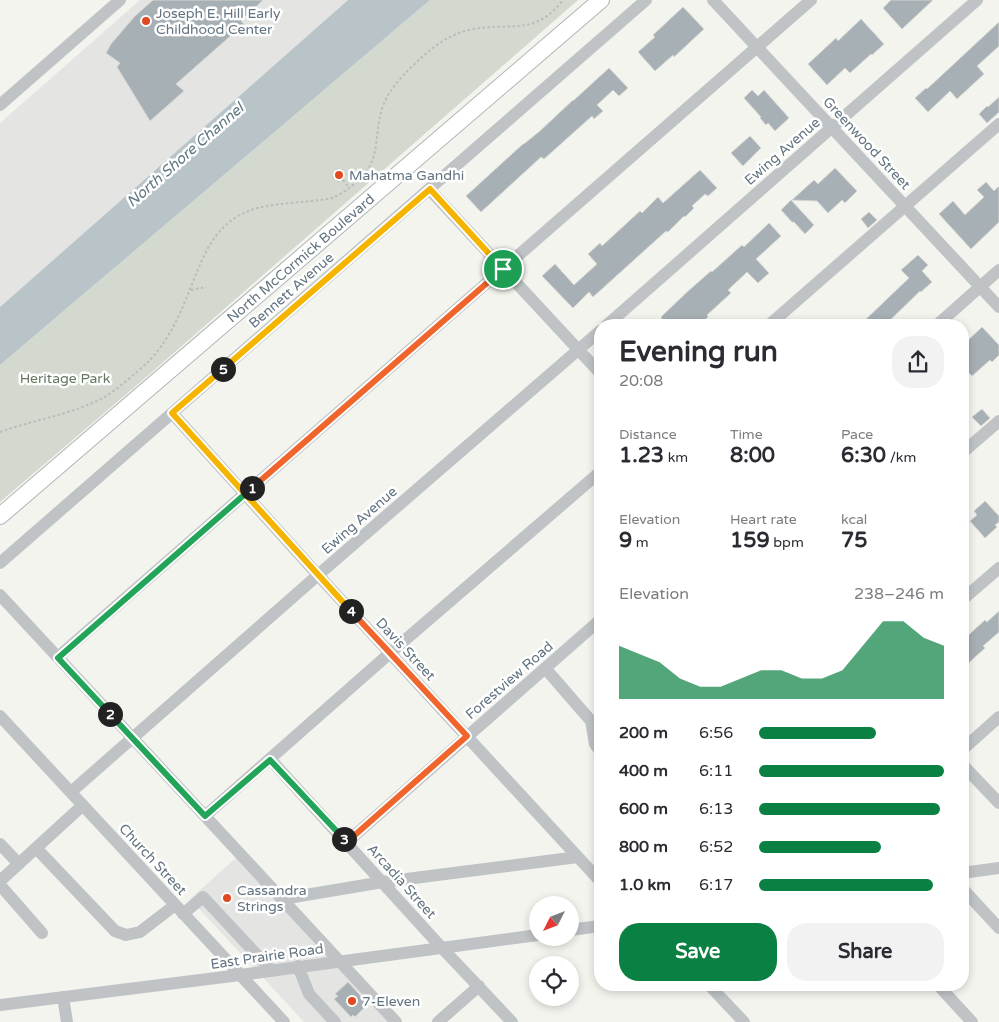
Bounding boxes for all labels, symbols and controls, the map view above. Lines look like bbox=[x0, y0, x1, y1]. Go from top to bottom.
place label: Joseph E. Hill Early Childhood Center bbox=[156, 5, 281, 38]
marker: Joseph E. Hill Early Childhood Center bbox=[140, 15, 152, 27]
street label: Greenwood Street bbox=[819, 93, 914, 194]
water label: North Shore Channel bbox=[123, 98, 249, 211]
street label: Ewing Avenue bbox=[741, 114, 824, 189]
place label: Mahatma Gandhi bbox=[349, 167, 464, 184]
marker: Mahatma Gandhi bbox=[333, 169, 345, 181]
street label: North McCormick Boulevard bbox=[224, 190, 378, 326]
pin bbox=[482, 248, 524, 290]
street label: Bennett Avenue bbox=[245, 249, 337, 332]
icon: arrive bbox=[489, 255, 517, 283]
text: Evening run bbox=[619, 335, 778, 369]
button: share bbox=[892, 336, 944, 388]
pin: 5 bbox=[210, 356, 236, 382]
text: 5 bbox=[219, 361, 228, 378]
park label: Heritage Park bbox=[20, 370, 111, 387]
text: 20:08 bbox=[619, 371, 663, 391]
text: Distance bbox=[619, 426, 677, 443]
text: Time bbox=[730, 426, 763, 443]
text: Pace bbox=[841, 426, 873, 443]
text: 1.23 bbox=[619, 443, 664, 468]
text: 8:00 bbox=[730, 443, 775, 468]
text: 6:30 bbox=[841, 443, 886, 468]
text: km bbox=[664, 449, 688, 466]
text: /km bbox=[886, 449, 916, 466]
pin: 1 bbox=[240, 476, 264, 500]
text: 1 bbox=[248, 480, 257, 497]
street label: Ewing Avenue bbox=[318, 483, 401, 558]
text: Elevation bbox=[619, 511, 680, 528]
text: Heart rate bbox=[730, 511, 797, 528]
text: kcal bbox=[841, 511, 867, 528]
text: 9 bbox=[619, 528, 632, 553]
text: 159 bbox=[730, 528, 770, 553]
text: 75 bbox=[841, 528, 867, 553]
text: m bbox=[632, 534, 649, 551]
text: bpm bbox=[770, 534, 804, 551]
text: Elevation bbox=[619, 584, 689, 604]
text: 238–246 m bbox=[854, 584, 944, 604]
pin: 4 bbox=[338, 598, 364, 624]
text: 4 bbox=[347, 603, 356, 620]
street label: Davis Street bbox=[372, 615, 439, 685]
street label: Forestview Road bbox=[462, 638, 556, 723]
pin: 2 bbox=[98, 702, 122, 726]
text: 2 bbox=[106, 706, 115, 723]
text: 200 m bbox=[619, 723, 668, 743]
text: 6:56 bbox=[699, 723, 733, 743]
text: 400 m bbox=[619, 761, 668, 781]
text: 6:11 bbox=[699, 761, 733, 781]
text: 600 m bbox=[619, 799, 668, 819]
text: 6:13 bbox=[699, 799, 733, 819]
street label: Church Street bbox=[115, 820, 190, 899]
pin: 3 bbox=[332, 826, 356, 852]
text: 3 bbox=[340, 831, 349, 848]
text: 800 m bbox=[619, 837, 668, 857]
text: 6:52 bbox=[699, 837, 733, 857]
street label: Arcadia Street bbox=[364, 840, 440, 923]
text: 1.0 km bbox=[619, 875, 671, 895]
text: 6:17 bbox=[699, 875, 733, 895]
place label: Cassandra Strings bbox=[237, 882, 307, 915]
marker: Cassandra Strings bbox=[221, 892, 233, 904]
north arrow bbox=[529, 896, 579, 946]
map controls bbox=[529, 896, 579, 1006]
button: Save bbox=[619, 923, 777, 981]
button: Share bbox=[787, 923, 944, 981]
street label: East Prairie Road bbox=[209, 940, 325, 973]
button: locate bbox=[529, 956, 579, 1006]
place label: 7-Eleven bbox=[362, 993, 420, 1010]
marker: 7-Eleven bbox=[346, 995, 358, 1007]

